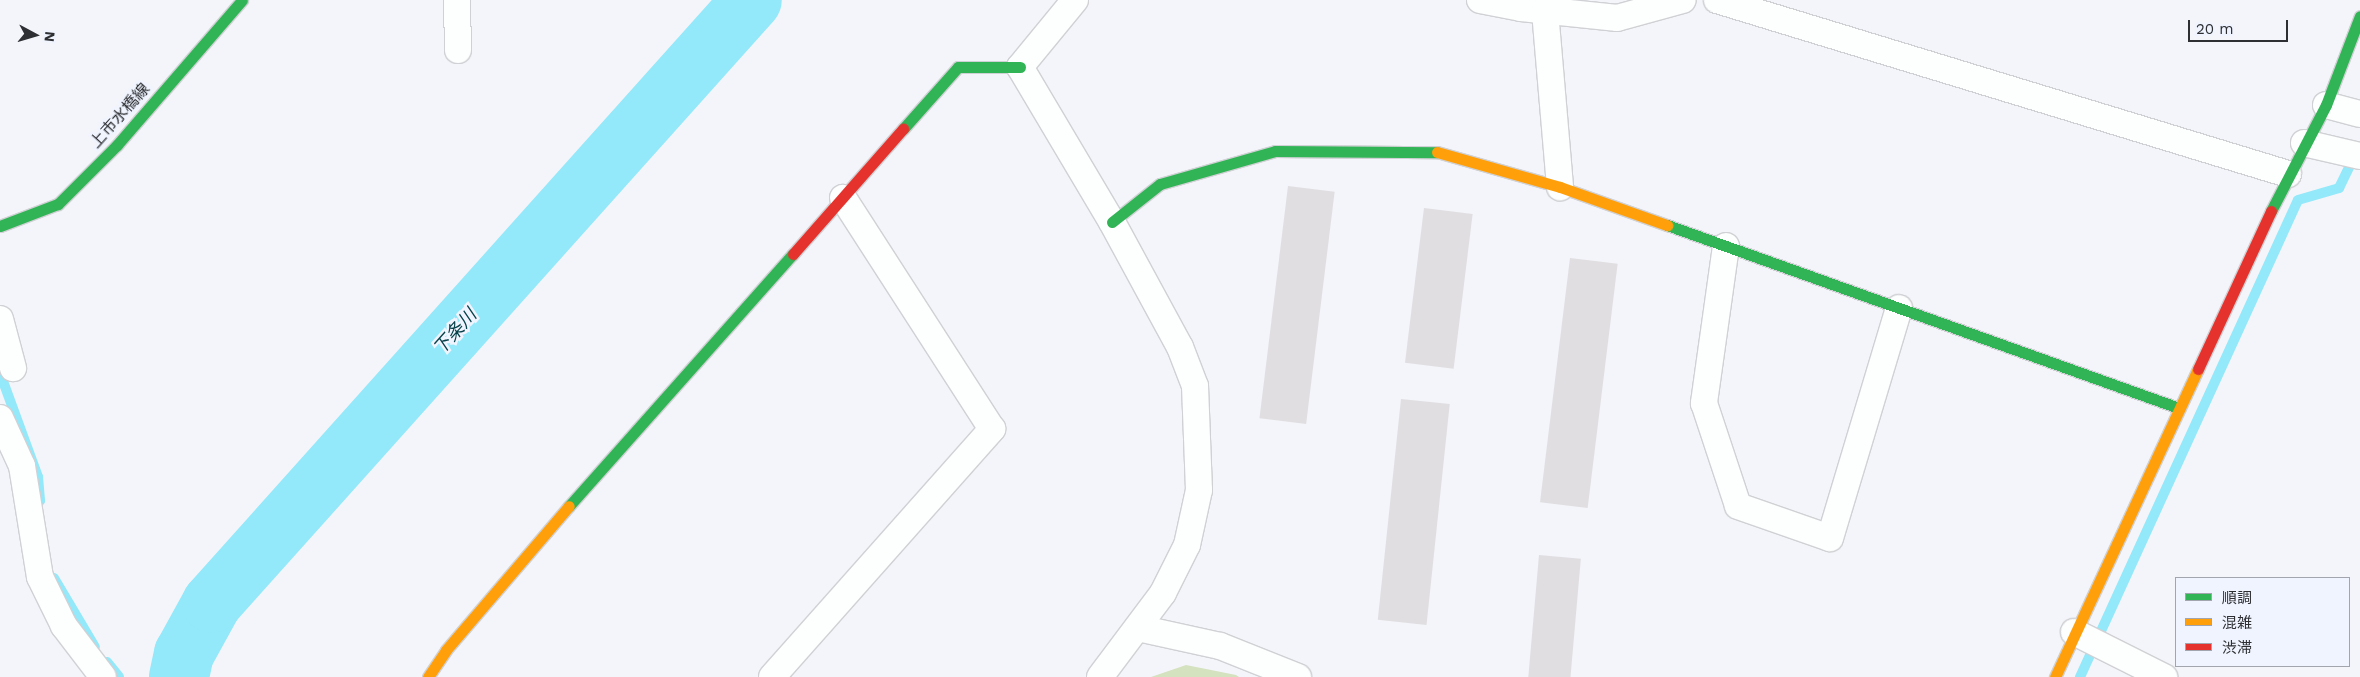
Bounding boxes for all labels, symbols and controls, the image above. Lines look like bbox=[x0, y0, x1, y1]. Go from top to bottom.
north arrow bbox=[10, 10, 60, 60]
scale bar bbox=[2190, 10, 2290, 42]
text: 20 m bbox=[2196, 20, 2234, 38]
text: N bbox=[41, 31, 58, 43]
street label: 上市水橋線 bbox=[86, 80, 154, 152]
water label: 下条川 bbox=[429, 305, 481, 359]
legend bbox=[2175, 577, 2350, 667]
text: 順調 bbox=[2222, 589, 2252, 607]
text: 混雑 bbox=[2222, 614, 2252, 632]
text: 渋滞 bbox=[2222, 639, 2252, 657]

